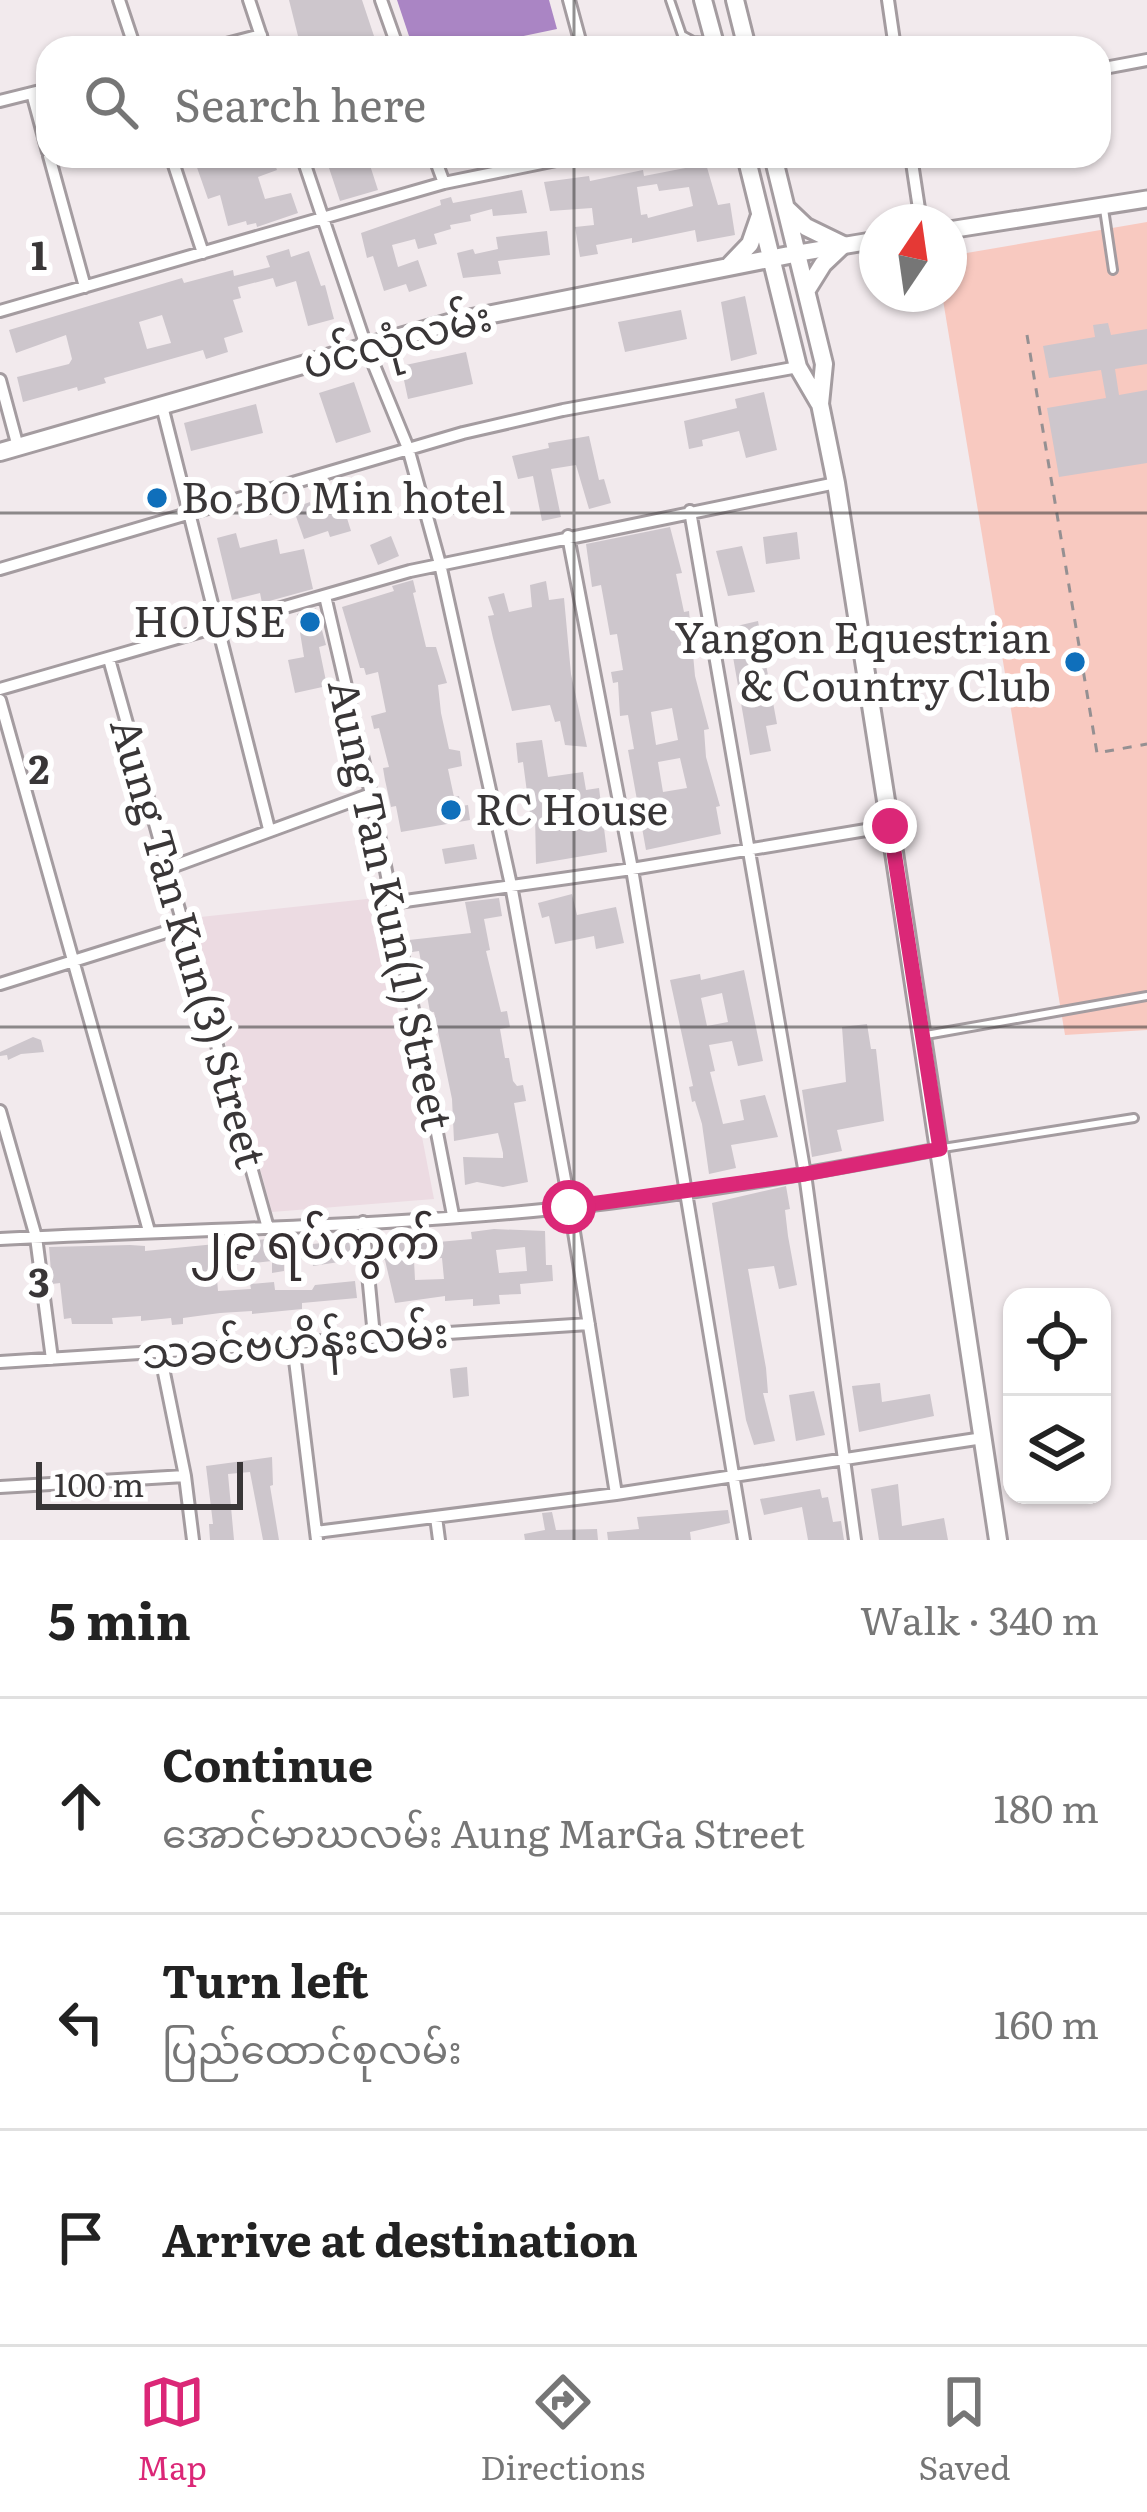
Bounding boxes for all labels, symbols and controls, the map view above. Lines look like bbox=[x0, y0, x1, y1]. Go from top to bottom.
search box bbox=[36, 36, 1111, 168]
icon: search bbox=[78, 69, 144, 135]
text: Search here bbox=[174, 69, 426, 136]
north arrow bbox=[859, 204, 967, 312]
text: 1 bbox=[31, 224, 47, 282]
street label: ပင်လုံလမ်း bbox=[295, 282, 499, 399]
place label: Bo BO Min hotel bbox=[181, 464, 505, 526]
marker: Bo BO Min hotel bbox=[144, 485, 170, 511]
place label: HOUSE bbox=[133, 588, 286, 650]
place label: Yangon Equestrian & Country Club bbox=[674, 604, 1051, 714]
marker: HOUSE bbox=[297, 609, 323, 635]
marker: Yangon Equestrian & Country Club bbox=[1062, 649, 1088, 675]
street label: Aung Tan Kun(1) Street bbox=[315, 673, 471, 1136]
street label: Aung Tan Kun(3) Street bbox=[97, 710, 285, 1174]
text: 2 bbox=[29, 738, 49, 796]
place label: RC House bbox=[475, 776, 668, 838]
marker: RC House bbox=[438, 797, 464, 823]
route end bbox=[863, 799, 917, 853]
route start bbox=[542, 1180, 596, 1234]
district label: ၂၉ ရပ်ကွက် bbox=[190, 1203, 440, 1281]
text: 3 bbox=[28, 1251, 50, 1309]
map controls bbox=[1003, 1288, 1111, 1504]
button: locate bbox=[1003, 1288, 1111, 1396]
street label: သခင်ဗဟိန်းလမ်း bbox=[139, 1298, 451, 1389]
button: layers bbox=[1003, 1396, 1111, 1504]
scale bar bbox=[36, 1456, 243, 1509]
text: 100 m bbox=[54, 1458, 144, 1507]
text: 5 min bbox=[48, 1580, 191, 1656]
text: Walk · 340 m bbox=[860, 1589, 1099, 1647]
text: Continue bbox=[162, 1729, 373, 1796]
icon: ahead bbox=[48, 1773, 114, 1839]
text: 180 m bbox=[993, 1777, 1099, 1835]
text: အောင်မာဃလမ်း Aung MarGa Street bbox=[162, 1802, 805, 1860]
text: Turn left bbox=[162, 1945, 369, 2012]
icon: left bbox=[48, 1989, 114, 2055]
text: 160 m bbox=[994, 1993, 1099, 2051]
text: ပြည်ထောင်စုလမ်း bbox=[162, 2018, 462, 2076]
text: Arrive at destination bbox=[162, 2204, 638, 2271]
icon: arrive bbox=[48, 2205, 114, 2271]
tab: Map bbox=[137, 2369, 207, 2490]
tab: Directions bbox=[480, 2369, 645, 2490]
tab: Saved bbox=[918, 2369, 1010, 2490]

